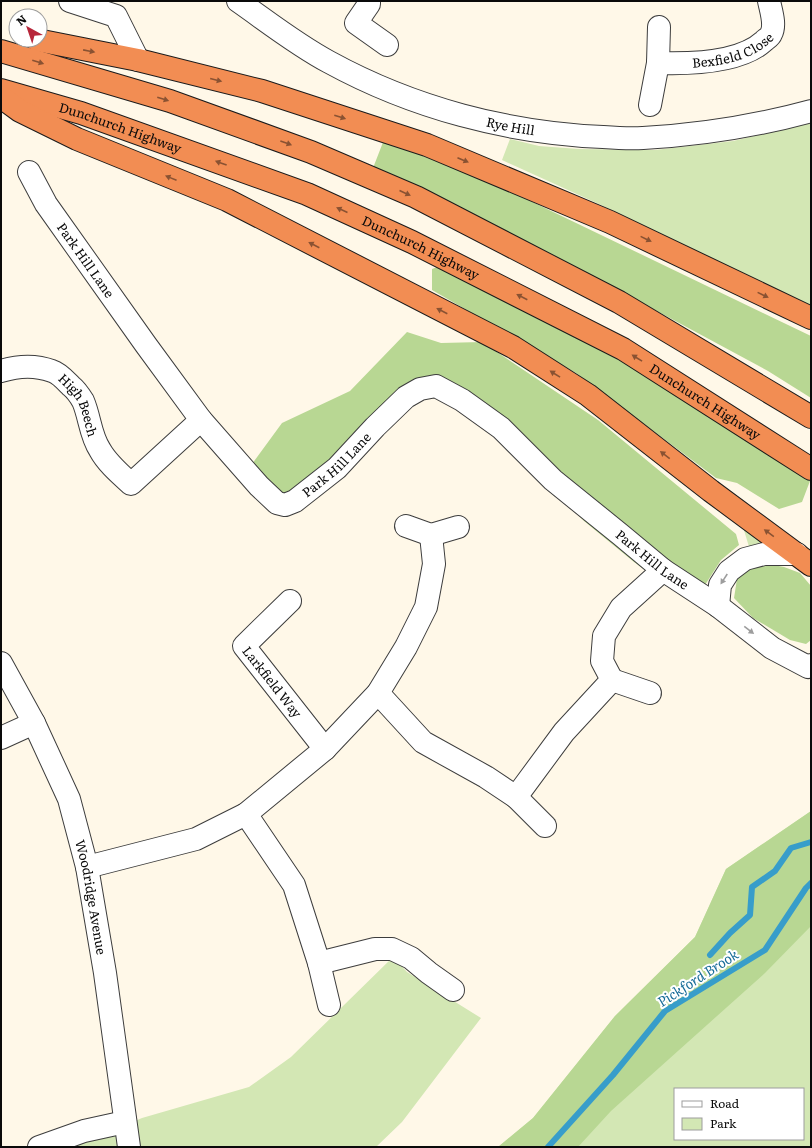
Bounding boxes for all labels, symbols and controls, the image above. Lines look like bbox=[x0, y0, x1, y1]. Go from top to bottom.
north arrow bbox=[8, 8, 48, 48]
text: N bbox=[12, 10, 30, 29]
street label: Bexfield Close bbox=[691, 27, 777, 72]
one-way arrow bbox=[83, 48, 95, 54]
one-way arrow bbox=[33, 59, 45, 65]
one-way arrow bbox=[210, 77, 222, 83]
one-way arrow bbox=[157, 96, 169, 102]
street label: Dunchurch Highway bbox=[57, 97, 185, 157]
street label: Rye Hill bbox=[485, 112, 537, 139]
one-way arrow bbox=[335, 114, 347, 120]
one-way arrow bbox=[280, 140, 292, 146]
one-way arrow bbox=[457, 157, 469, 163]
one-way arrow bbox=[214, 160, 226, 166]
one-way arrow bbox=[165, 174, 177, 180]
one-way arrow bbox=[400, 190, 411, 196]
one-way arrow bbox=[336, 207, 348, 213]
street label: Dunchurch Highway bbox=[359, 210, 483, 284]
street label: Park Hill Lane bbox=[53, 218, 120, 301]
one-way arrow bbox=[640, 236, 651, 242]
one-way arrow bbox=[308, 242, 320, 248]
one-way arrow bbox=[757, 292, 768, 298]
one-way arrow bbox=[516, 294, 528, 300]
one-way arrow bbox=[436, 308, 448, 314]
one-way arrow bbox=[631, 354, 643, 361]
street label: Dunchurch Highway bbox=[646, 358, 765, 444]
street label: High Beech bbox=[54, 369, 103, 439]
one-way arrow bbox=[550, 370, 560, 378]
street label: Park Hill Lane bbox=[298, 427, 375, 501]
one-way arrow bbox=[660, 451, 671, 459]
street label: Park Hill Lane bbox=[612, 525, 693, 594]
one-way arrow bbox=[763, 529, 774, 538]
one-way arrow bbox=[720, 574, 728, 584]
one-way arrow bbox=[743, 626, 754, 635]
street label: Larkfield Way bbox=[238, 642, 307, 722]
street label: Woodridge Avenue bbox=[71, 838, 112, 956]
water label: Pickford Brook bbox=[653, 943, 742, 1011]
legend bbox=[674, 1088, 804, 1140]
text: Road bbox=[710, 1094, 740, 1112]
text: Park bbox=[710, 1114, 737, 1132]

